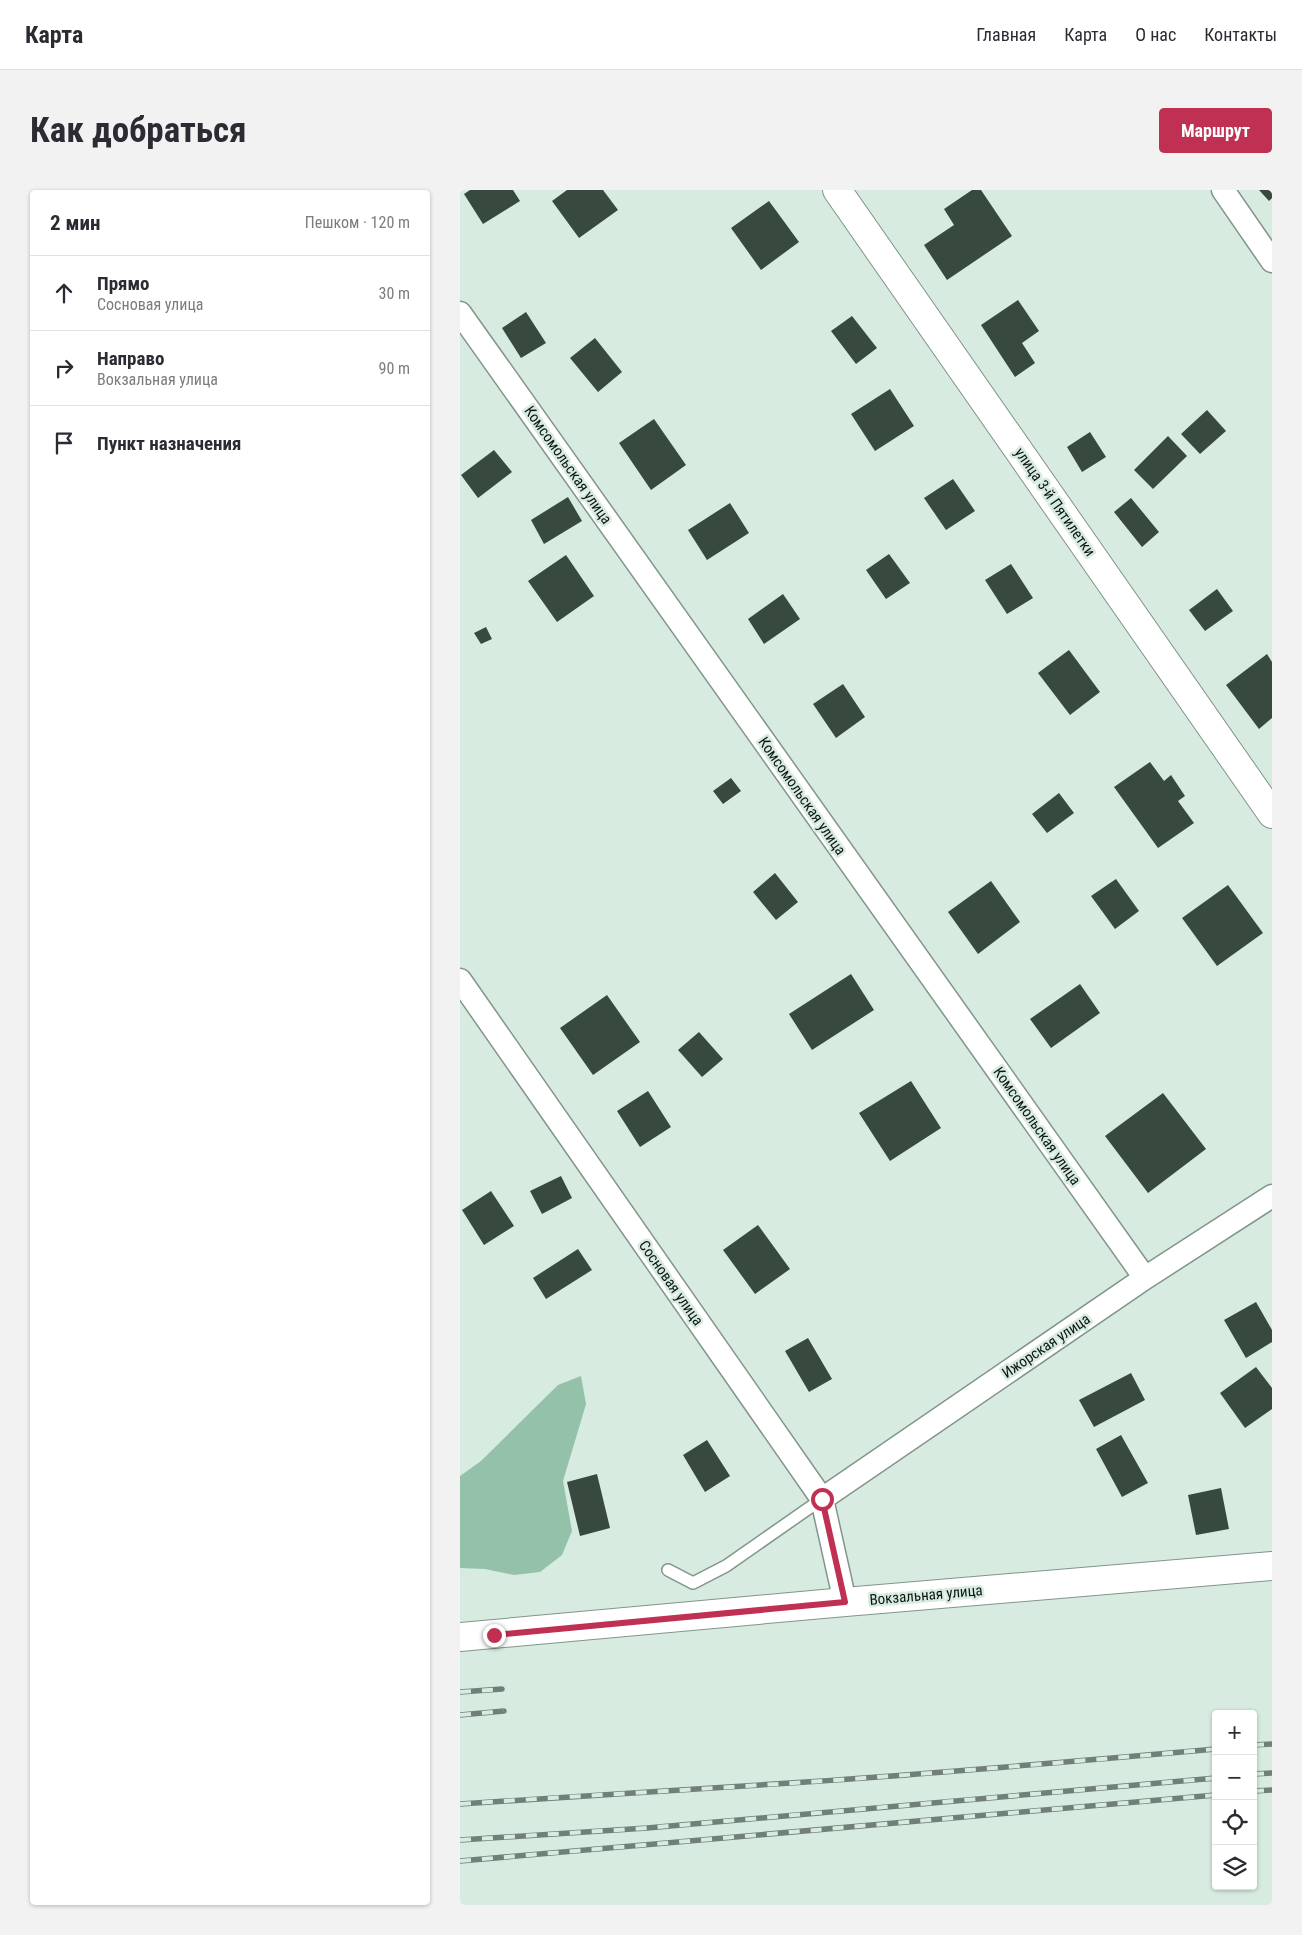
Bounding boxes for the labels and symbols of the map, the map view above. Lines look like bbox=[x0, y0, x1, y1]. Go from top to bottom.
street label: Комсомольская улица bbox=[520, 402, 616, 528]
street label: улица 3-й Пятилетки bbox=[1011, 444, 1099, 560]
street label: Комсомольская улица bbox=[754, 733, 850, 859]
street label: Комсомольская улица bbox=[989, 1063, 1085, 1189]
street label: Сосновая улица bbox=[635, 1237, 707, 1329]
street label: Ижорская улица bbox=[999, 1310, 1093, 1382]
route start bbox=[811, 1488, 834, 1511]
street label: Вокзальная улица bbox=[869, 1581, 983, 1609]
route end bbox=[483, 1624, 506, 1647]

